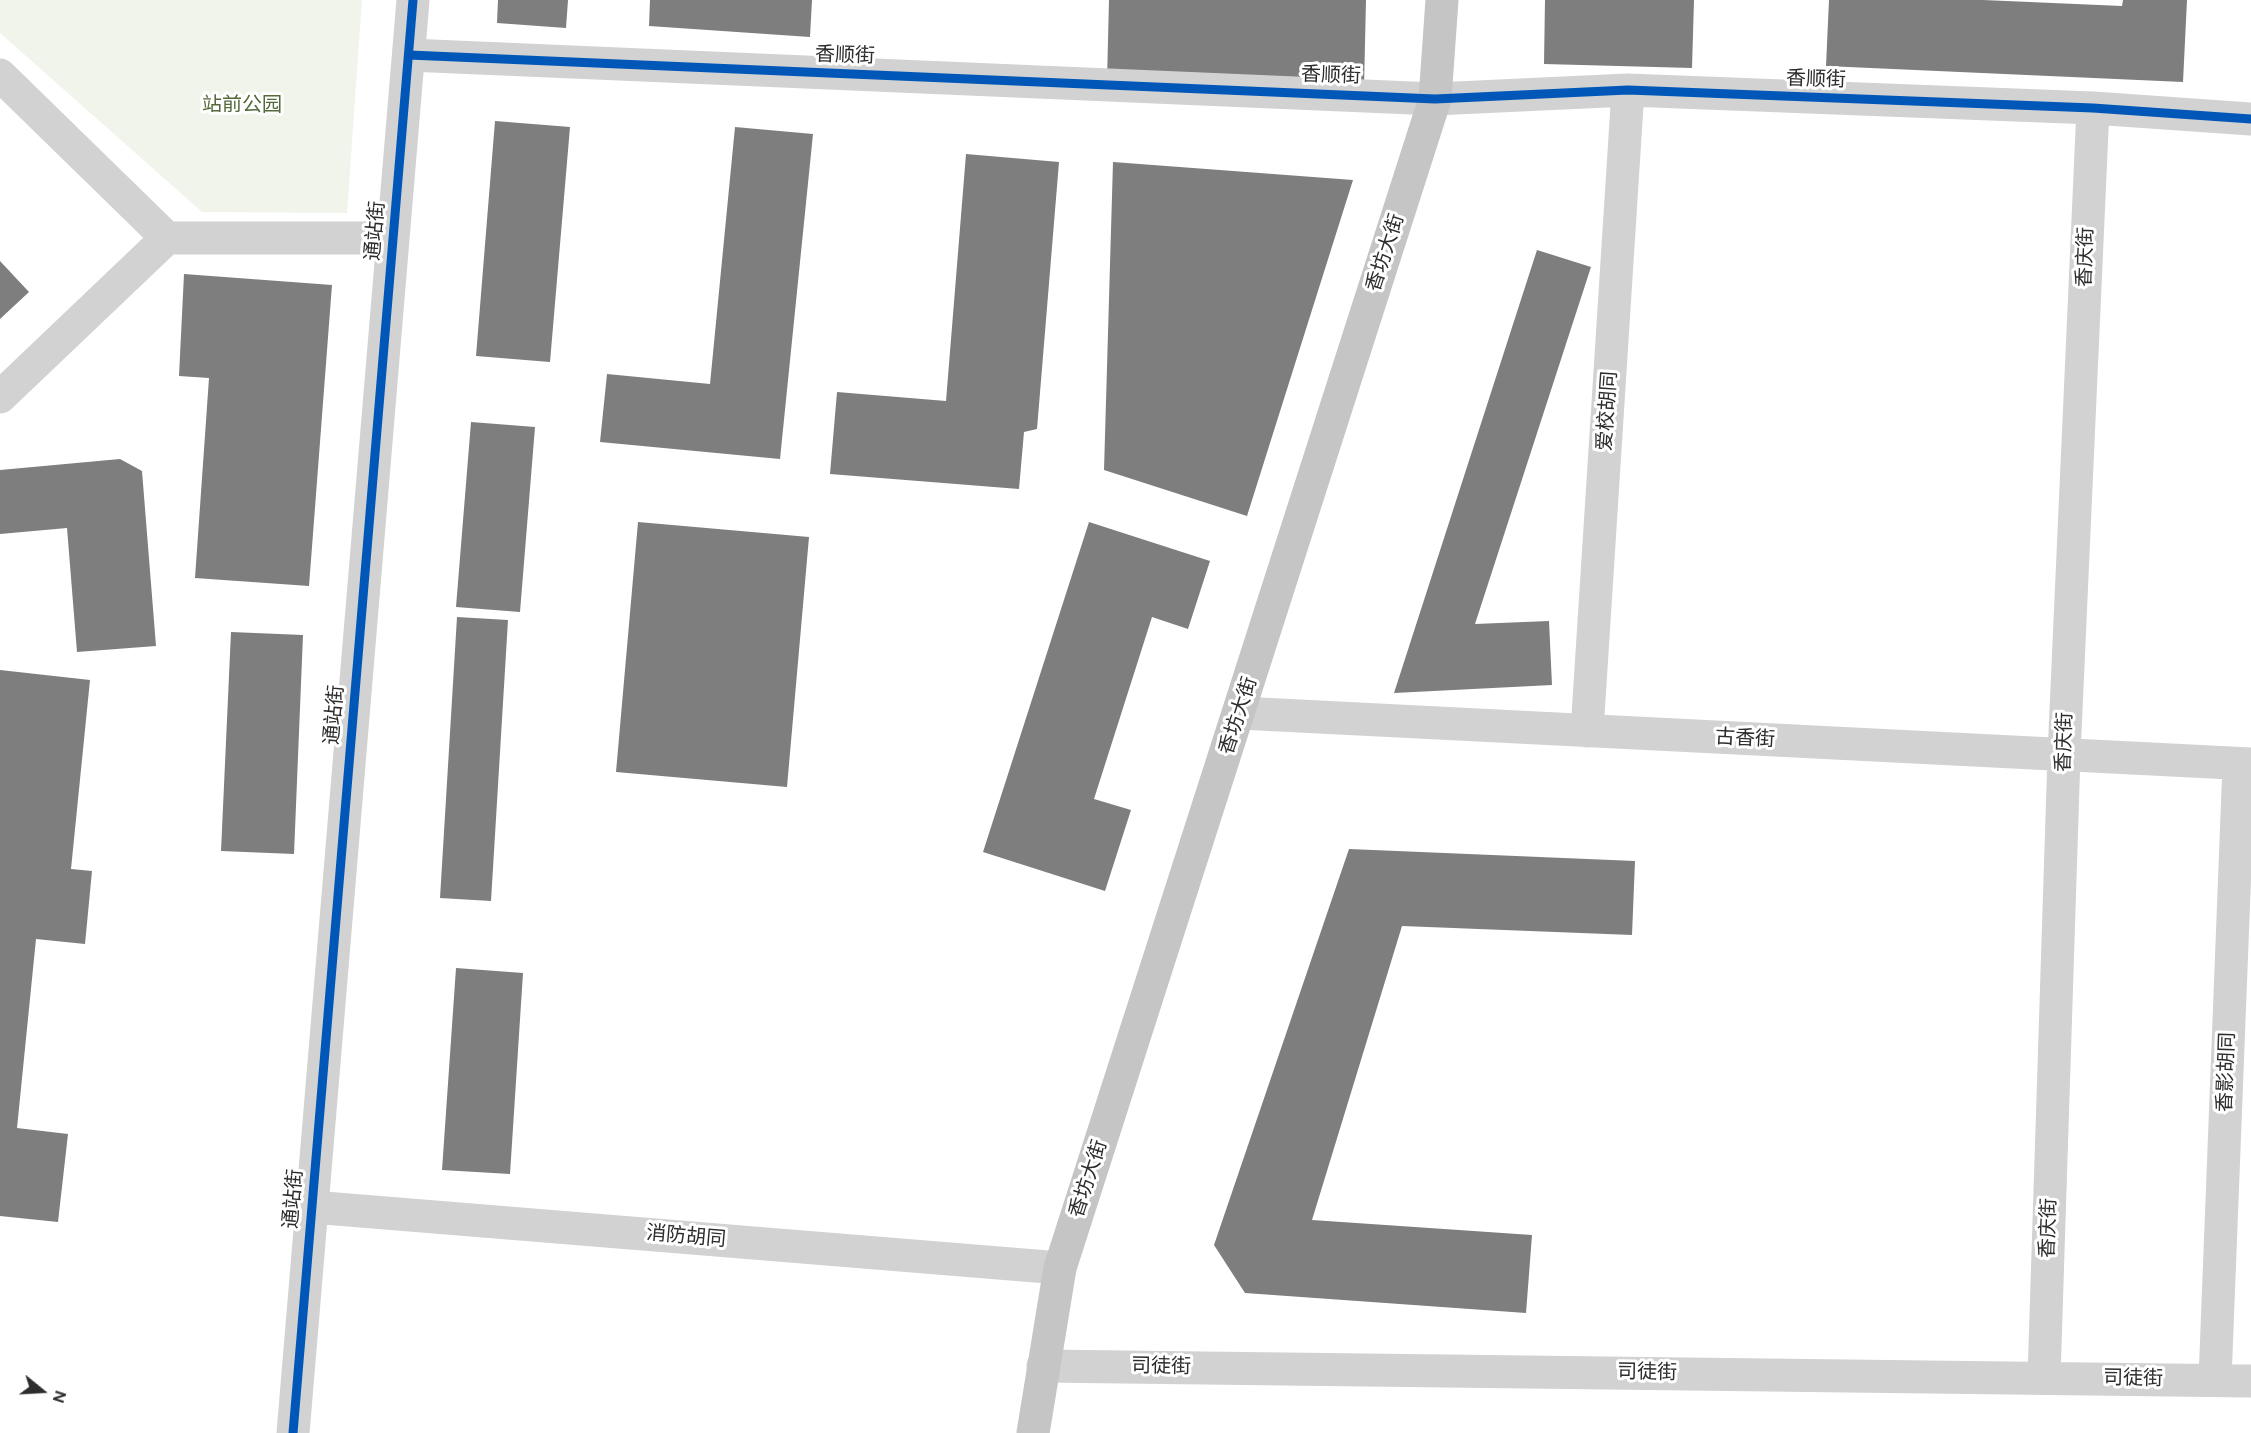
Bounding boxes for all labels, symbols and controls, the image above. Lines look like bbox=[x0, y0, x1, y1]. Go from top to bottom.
street label: 香顺街 bbox=[815, 43, 875, 69]
street label: 香顺街 bbox=[1301, 63, 1361, 89]
street label: 香顺街 bbox=[1786, 67, 1846, 93]
park label: 站前公园 bbox=[202, 94, 282, 118]
street label: 通站街 bbox=[361, 200, 391, 262]
street label: 香坊大街 bbox=[1362, 211, 1410, 295]
street label: 香庆街 bbox=[2073, 227, 2099, 287]
street label: 爱校胡同 bbox=[1593, 370, 1623, 452]
street label: 香坊大街 bbox=[1215, 674, 1263, 758]
street label: 通站街 bbox=[320, 684, 350, 746]
street label: 香庆街 bbox=[2052, 712, 2078, 772]
street label: 古香街 bbox=[1714, 725, 1776, 753]
street label: 香影胡同 bbox=[2214, 1032, 2240, 1112]
street label: 香坊大街 bbox=[1065, 1137, 1113, 1221]
street label: 通站街 bbox=[279, 1168, 309, 1230]
street label: 香庆街 bbox=[2036, 1198, 2062, 1258]
street label: 消防胡同 bbox=[645, 1222, 727, 1252]
street label: 司徒街 bbox=[1131, 1354, 1191, 1380]
street label: 司徒街 bbox=[1617, 1360, 1677, 1386]
north arrow bbox=[12, 1361, 72, 1421]
street label: 司徒街 bbox=[2103, 1366, 2163, 1392]
text: N bbox=[48, 1388, 71, 1406]

